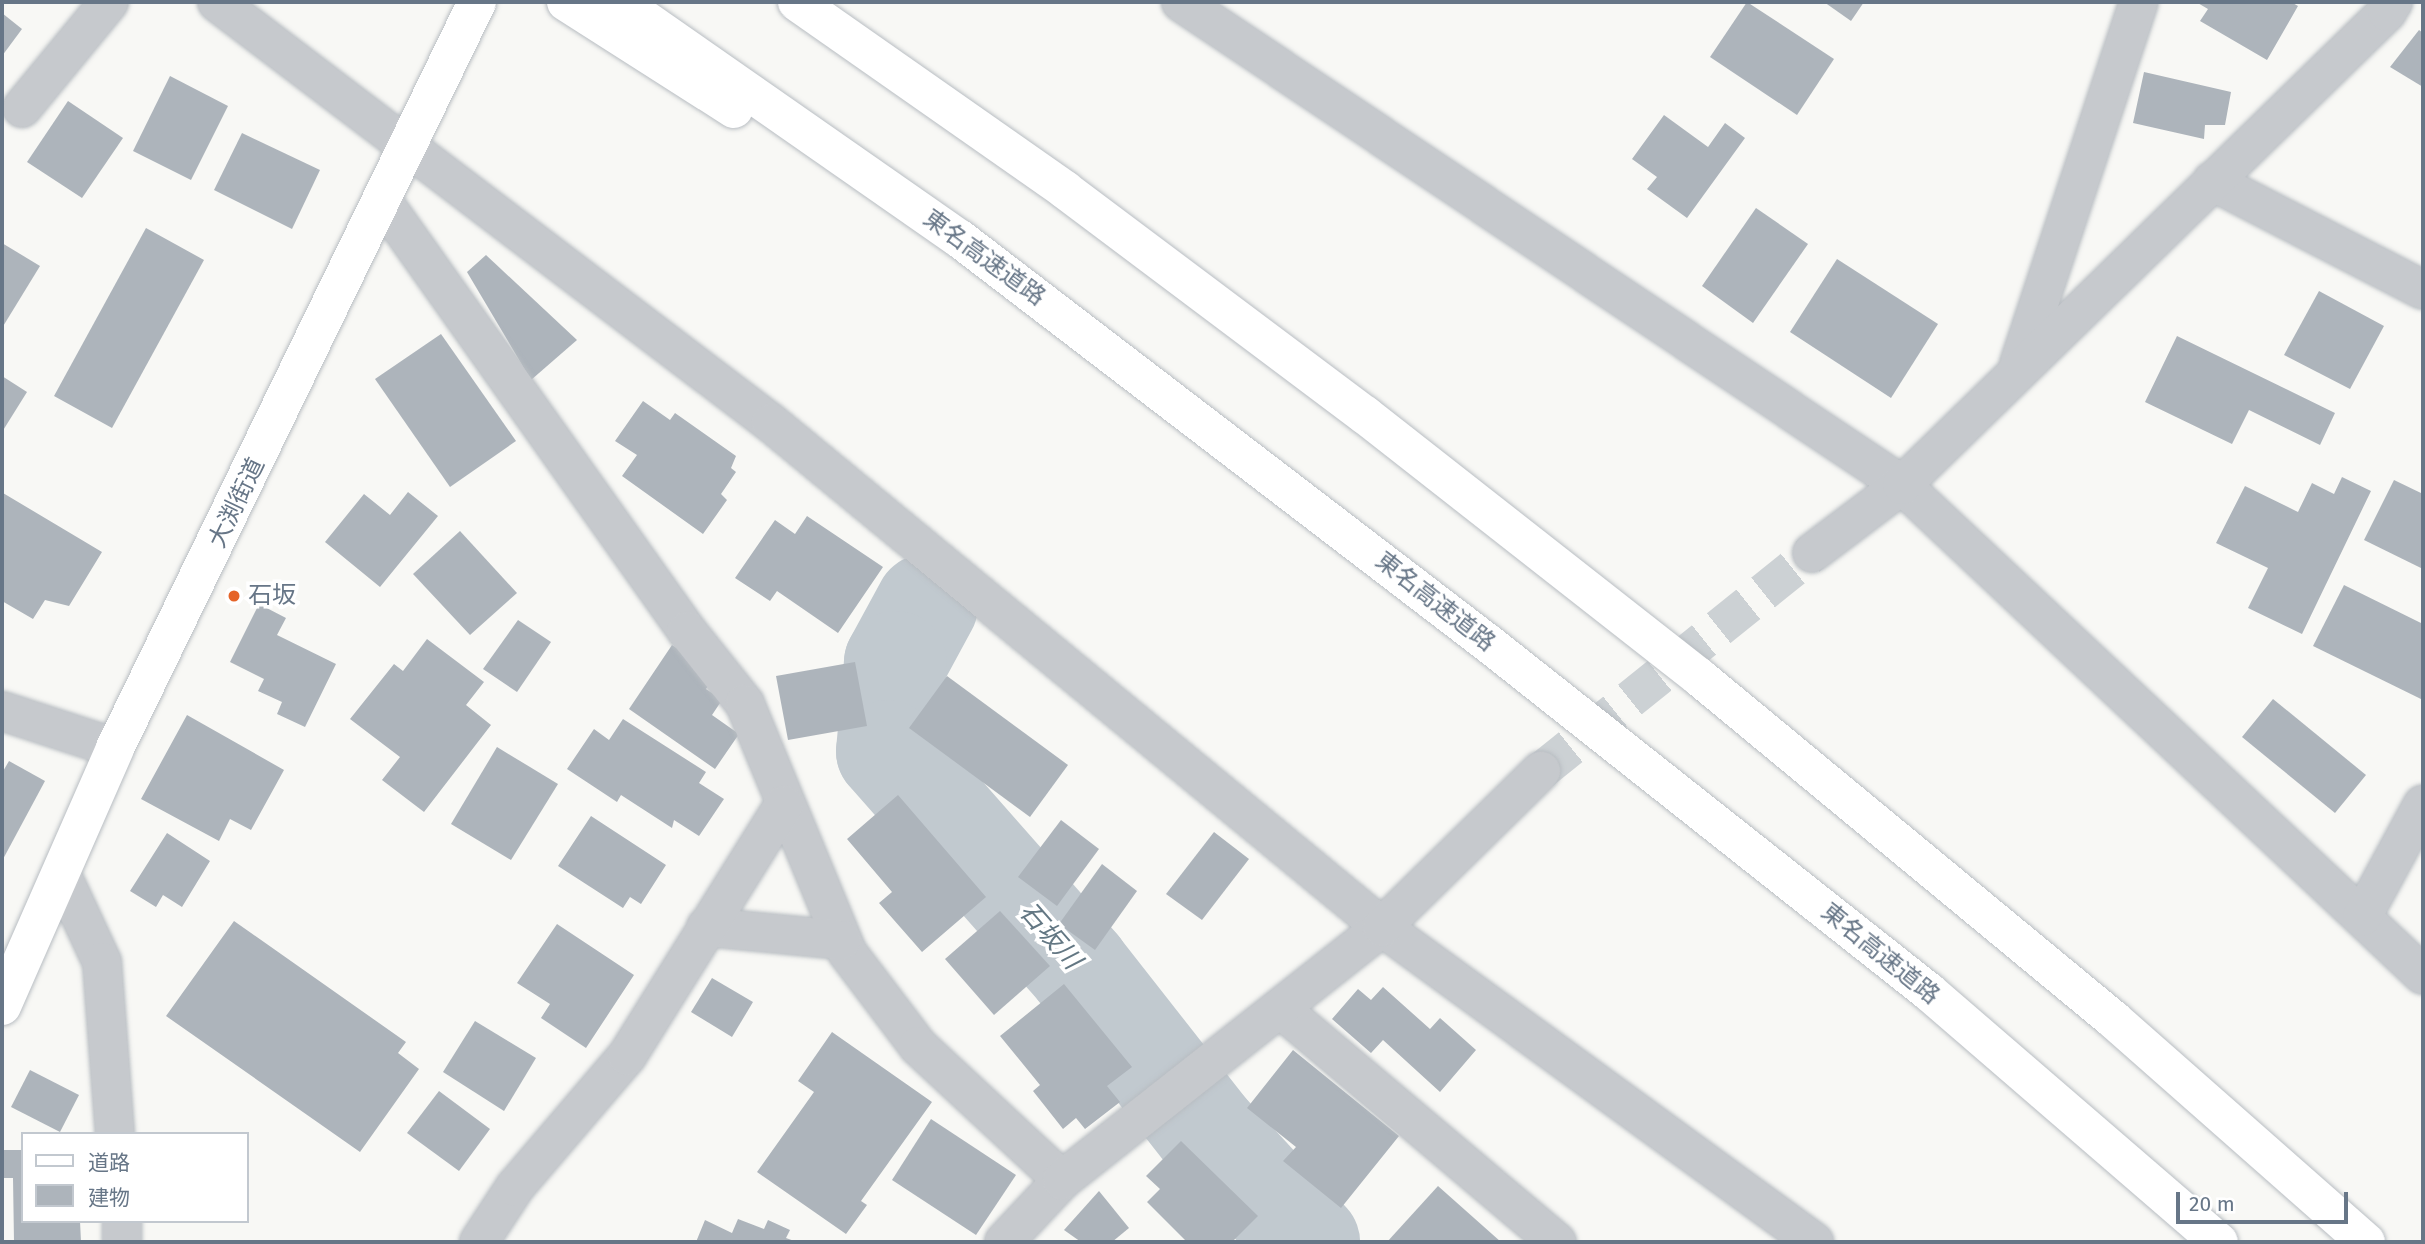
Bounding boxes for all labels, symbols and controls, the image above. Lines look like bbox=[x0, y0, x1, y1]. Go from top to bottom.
street label: 東名高速道路 bbox=[917, 204, 1051, 312]
street label: 大渕街道 bbox=[203, 454, 271, 552]
street label: 東名高速道路 bbox=[1369, 546, 1501, 658]
place label: 石坂 bbox=[248, 582, 296, 610]
marker: 石坂 bbox=[226, 588, 242, 604]
water label: 石坂川 bbox=[1013, 896, 1087, 976]
street label: 東名高速道路 bbox=[1815, 897, 1945, 1011]
legend bbox=[21, 1132, 248, 1223]
text: 道路 bbox=[88, 1150, 130, 1176]
scale bar bbox=[2180, 1178, 2352, 1222]
text: 建物 bbox=[88, 1185, 130, 1211]
text: 20 m bbox=[2189, 1191, 2235, 1217]

